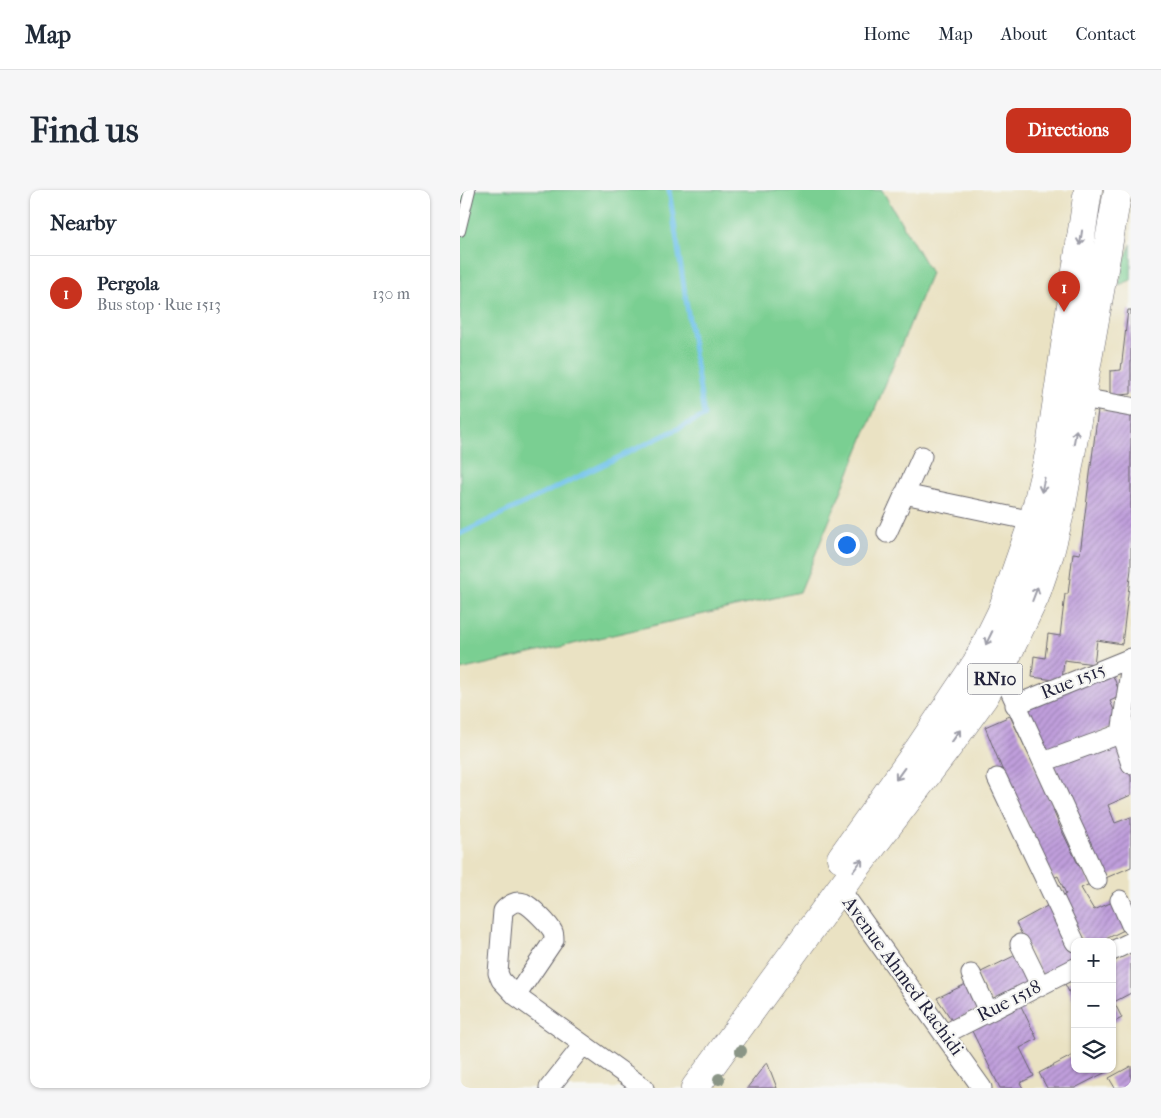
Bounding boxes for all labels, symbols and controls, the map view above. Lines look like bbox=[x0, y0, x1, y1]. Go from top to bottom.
text: Map bbox=[25, 21, 71, 49]
text: Home bbox=[863, 24, 910, 45]
text: Map bbox=[938, 24, 973, 45]
text: About bbox=[1001, 24, 1047, 45]
text: Contact bbox=[1075, 24, 1136, 45]
button: Directions bbox=[1006, 108, 1131, 153]
text: Find us bbox=[30, 110, 139, 151]
text: Nearby bbox=[50, 211, 116, 235]
one-way arrow bbox=[1075, 230, 1085, 246]
pin: 1 bbox=[1048, 271, 1080, 312]
text: Pergola bbox=[97, 273, 159, 295]
text: 1 bbox=[63, 284, 69, 303]
text: 130 m bbox=[372, 284, 410, 303]
text: Bus stop · Rue 1513 bbox=[97, 295, 221, 314]
one-way arrow bbox=[1071, 429, 1080, 445]
one-way arrow bbox=[1037, 477, 1047, 493]
your location bbox=[834, 532, 860, 558]
one-way arrow bbox=[1031, 587, 1040, 602]
one-way arrow bbox=[983, 630, 993, 645]
street label: Rue 1515 bbox=[1038, 658, 1108, 704]
road number: RN10 bbox=[968, 664, 1022, 694]
one-way arrow bbox=[951, 729, 961, 743]
one-way arrow bbox=[895, 767, 906, 781]
one-way arrow bbox=[853, 858, 863, 872]
street label: Avenue Ahmed Rachidi bbox=[837, 891, 968, 1060]
map controls bbox=[1071, 938, 1116, 1073]
button: + bbox=[1071, 938, 1116, 983]
street label: Rue 1518 bbox=[973, 976, 1045, 1026]
button: − bbox=[1071, 983, 1116, 1028]
button: layers bbox=[1071, 1028, 1116, 1073]

